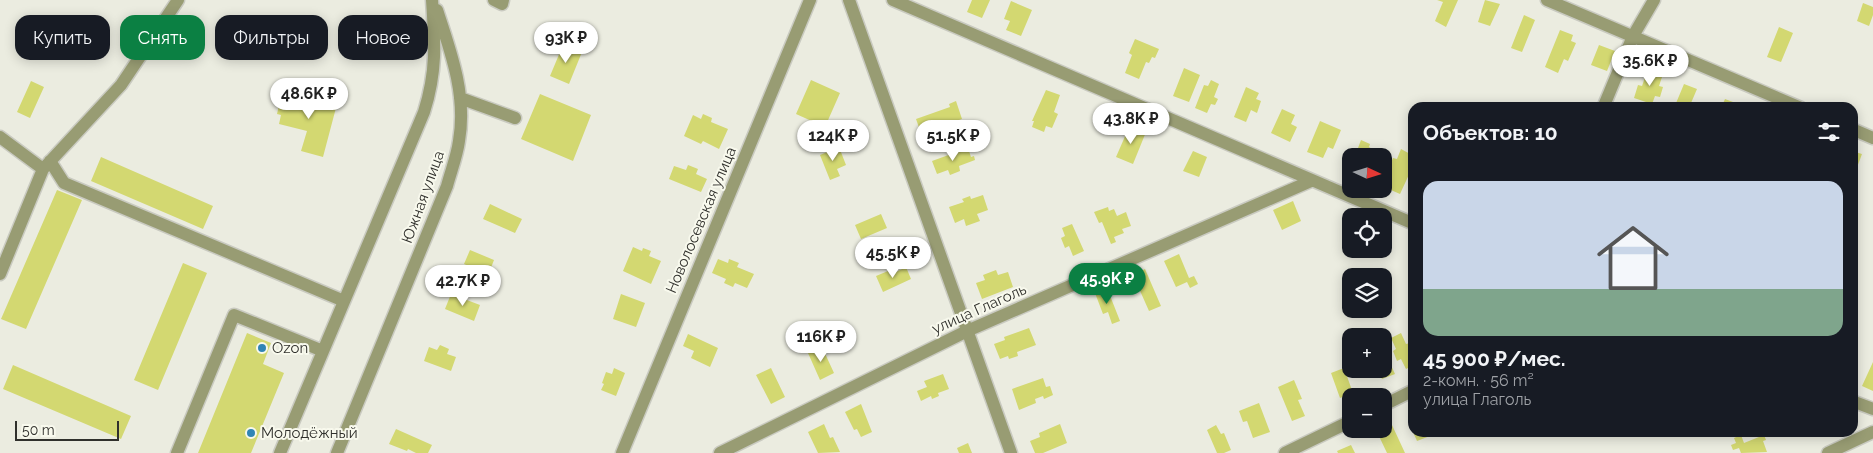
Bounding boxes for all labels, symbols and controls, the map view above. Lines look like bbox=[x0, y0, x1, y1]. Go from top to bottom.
chip: Купить bbox=[15, 15, 110, 60]
chip: Снять bbox=[120, 15, 205, 60]
chip: Фильтры bbox=[215, 15, 328, 60]
chip: Новое bbox=[338, 15, 428, 60]
pin: 93K ₽ bbox=[531, 22, 601, 64]
text: 93K ₽ bbox=[545, 28, 587, 47]
pin: 35.6K ₽ bbox=[1604, 44, 1696, 87]
text: 35.6K ₽ bbox=[1623, 51, 1677, 70]
pin: 48.6K ₽ bbox=[263, 78, 355, 120]
text: 48.6K ₽ bbox=[281, 84, 337, 103]
pin: 43.8K ₽ bbox=[1085, 102, 1177, 145]
text: 43.8K ₽ bbox=[1104, 109, 1158, 128]
icon: filters bbox=[1815, 118, 1843, 146]
pin: 124K ₽ bbox=[792, 120, 874, 162]
pin: 51.5K ₽ bbox=[907, 120, 999, 162]
text: Объектов: 10 bbox=[1423, 120, 1558, 145]
text: 124K ₽ bbox=[808, 126, 858, 145]
text: 51.5K ₽ bbox=[927, 126, 979, 145]
street label: Новолосевская улица bbox=[662, 144, 740, 296]
street label: Южная улица bbox=[398, 148, 448, 246]
north arrow bbox=[1342, 148, 1392, 198]
map controls bbox=[1342, 148, 1392, 438]
button: locate bbox=[1342, 208, 1392, 258]
icon: home bbox=[1588, 213, 1678, 303]
pin: 45.5K ₽ bbox=[847, 236, 939, 279]
text: 45.5K ₽ bbox=[866, 243, 920, 262]
pin: 45.9K ₽ bbox=[1061, 262, 1153, 305]
pin: 42.7K ₽ bbox=[417, 264, 509, 307]
button: layers bbox=[1342, 268, 1392, 318]
text: 45.9K ₽ bbox=[1080, 269, 1134, 288]
text: 42.7K ₽ bbox=[436, 271, 490, 290]
street label: улица Глаголь bbox=[929, 280, 1029, 338]
pin: 116K ₽ bbox=[780, 320, 862, 363]
text: 116K ₽ bbox=[796, 327, 846, 346]
button: + bbox=[1342, 328, 1392, 378]
place label: Ozon bbox=[272, 339, 308, 357]
marker: Ozon bbox=[256, 342, 268, 354]
text: 45 900 ₽/мес. bbox=[1423, 346, 1566, 371]
text: 2-комн. · 56 m² bbox=[1423, 371, 1534, 390]
button: − bbox=[1342, 388, 1392, 438]
text: улица Глаголь bbox=[1423, 390, 1531, 409]
scale bar bbox=[15, 418, 119, 441]
text: 50 m bbox=[22, 422, 55, 438]
place label: Молодёжный bbox=[261, 424, 358, 442]
marker: Молодёжный bbox=[245, 427, 257, 439]

